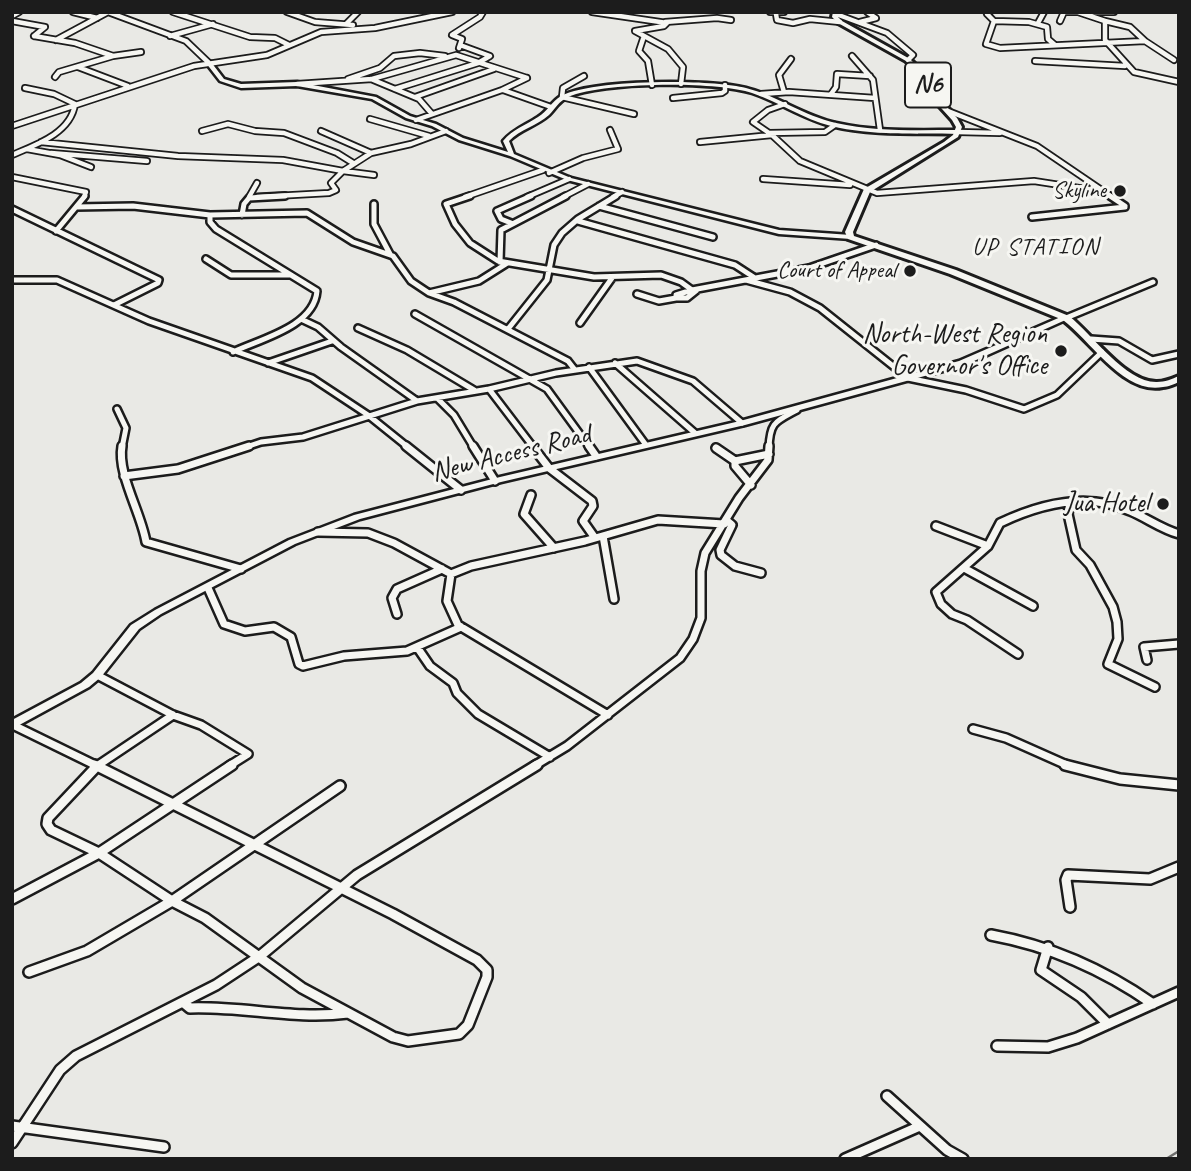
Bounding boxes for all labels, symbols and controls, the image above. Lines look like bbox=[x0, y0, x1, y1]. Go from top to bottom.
road number: N6 bbox=[905, 62, 951, 108]
place label: Skyline bbox=[1052, 177, 1106, 205]
marker: Skyline bbox=[1112, 183, 1128, 199]
district label: UP STATION bbox=[973, 234, 1099, 262]
place label: Court of Appeal bbox=[777, 257, 896, 285]
marker: Court of Appeal bbox=[902, 263, 918, 279]
place label: North-West Region Governor's Office bbox=[863, 318, 1047, 384]
marker: North-West Region Governor's Office bbox=[1053, 343, 1069, 359]
street label: New Access Road bbox=[428, 418, 594, 490]
place label: Jua Hotel bbox=[1064, 487, 1149, 521]
marker: Jua Hotel bbox=[1155, 496, 1171, 512]

